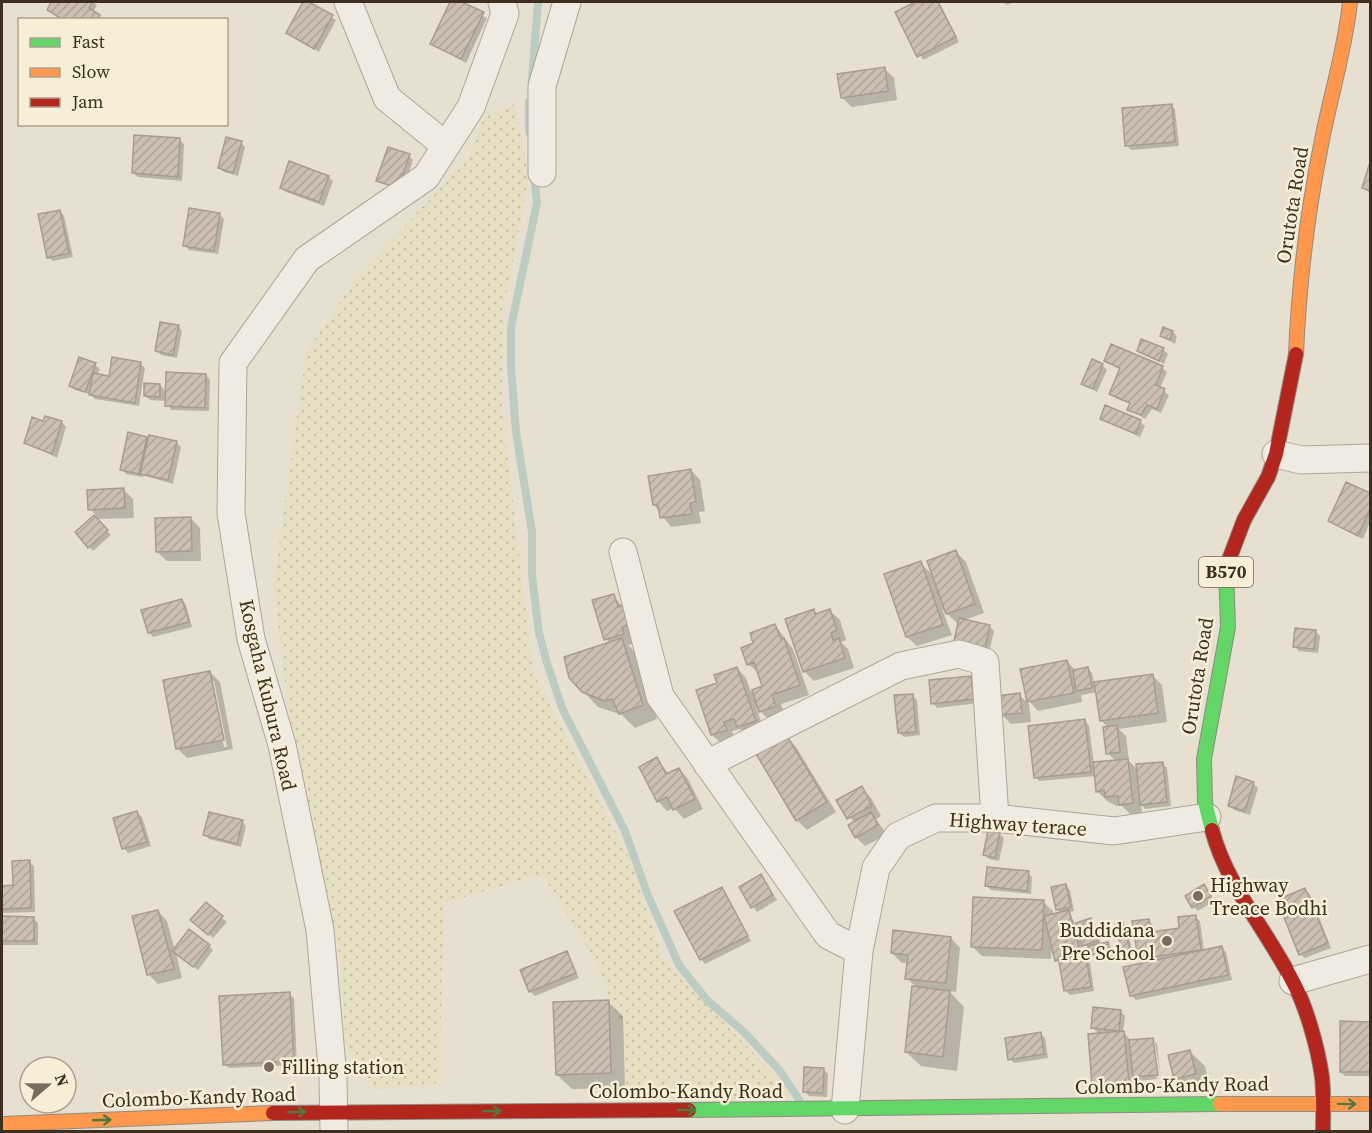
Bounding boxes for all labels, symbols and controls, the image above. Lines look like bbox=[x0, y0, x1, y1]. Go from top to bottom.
legend bbox=[18, 18, 228, 126]
text: Fast bbox=[72, 29, 105, 54]
text: Slow bbox=[72, 59, 110, 84]
text: Jam bbox=[71, 89, 104, 114]
street label: Orutota Road bbox=[1269, 144, 1315, 266]
road number: B570 bbox=[1199, 557, 1253, 587]
street label: Kosgaha Kubura Road bbox=[232, 597, 304, 794]
street label: Orutota Road bbox=[1174, 615, 1220, 737]
street label: Highway terace bbox=[948, 805, 1088, 843]
place label: Highway Treace Bodhi bbox=[1210, 871, 1327, 922]
marker: Highway Treace Bodhi bbox=[1191, 889, 1205, 903]
place label: Buddidana Pre School bbox=[1059, 916, 1156, 967]
marker: Buddidana Pre School bbox=[1160, 934, 1174, 948]
place label: Filling station bbox=[281, 1053, 404, 1081]
north arrow bbox=[18, 1055, 78, 1115]
marker: Filling station bbox=[262, 1060, 276, 1074]
street label: Colombo-Kandy Road bbox=[1075, 1069, 1270, 1101]
text: N bbox=[50, 1071, 75, 1089]
street label: Colombo-Kandy Road bbox=[589, 1077, 784, 1105]
street label: Colombo-Kandy Road bbox=[102, 1080, 297, 1114]
one-way arrow bbox=[1336, 1098, 1356, 1110]
one-way arrow bbox=[676, 1104, 696, 1116]
one-way arrow bbox=[481, 1105, 501, 1117]
one-way arrow bbox=[286, 1107, 306, 1118]
one-way arrow bbox=[91, 1114, 111, 1125]

